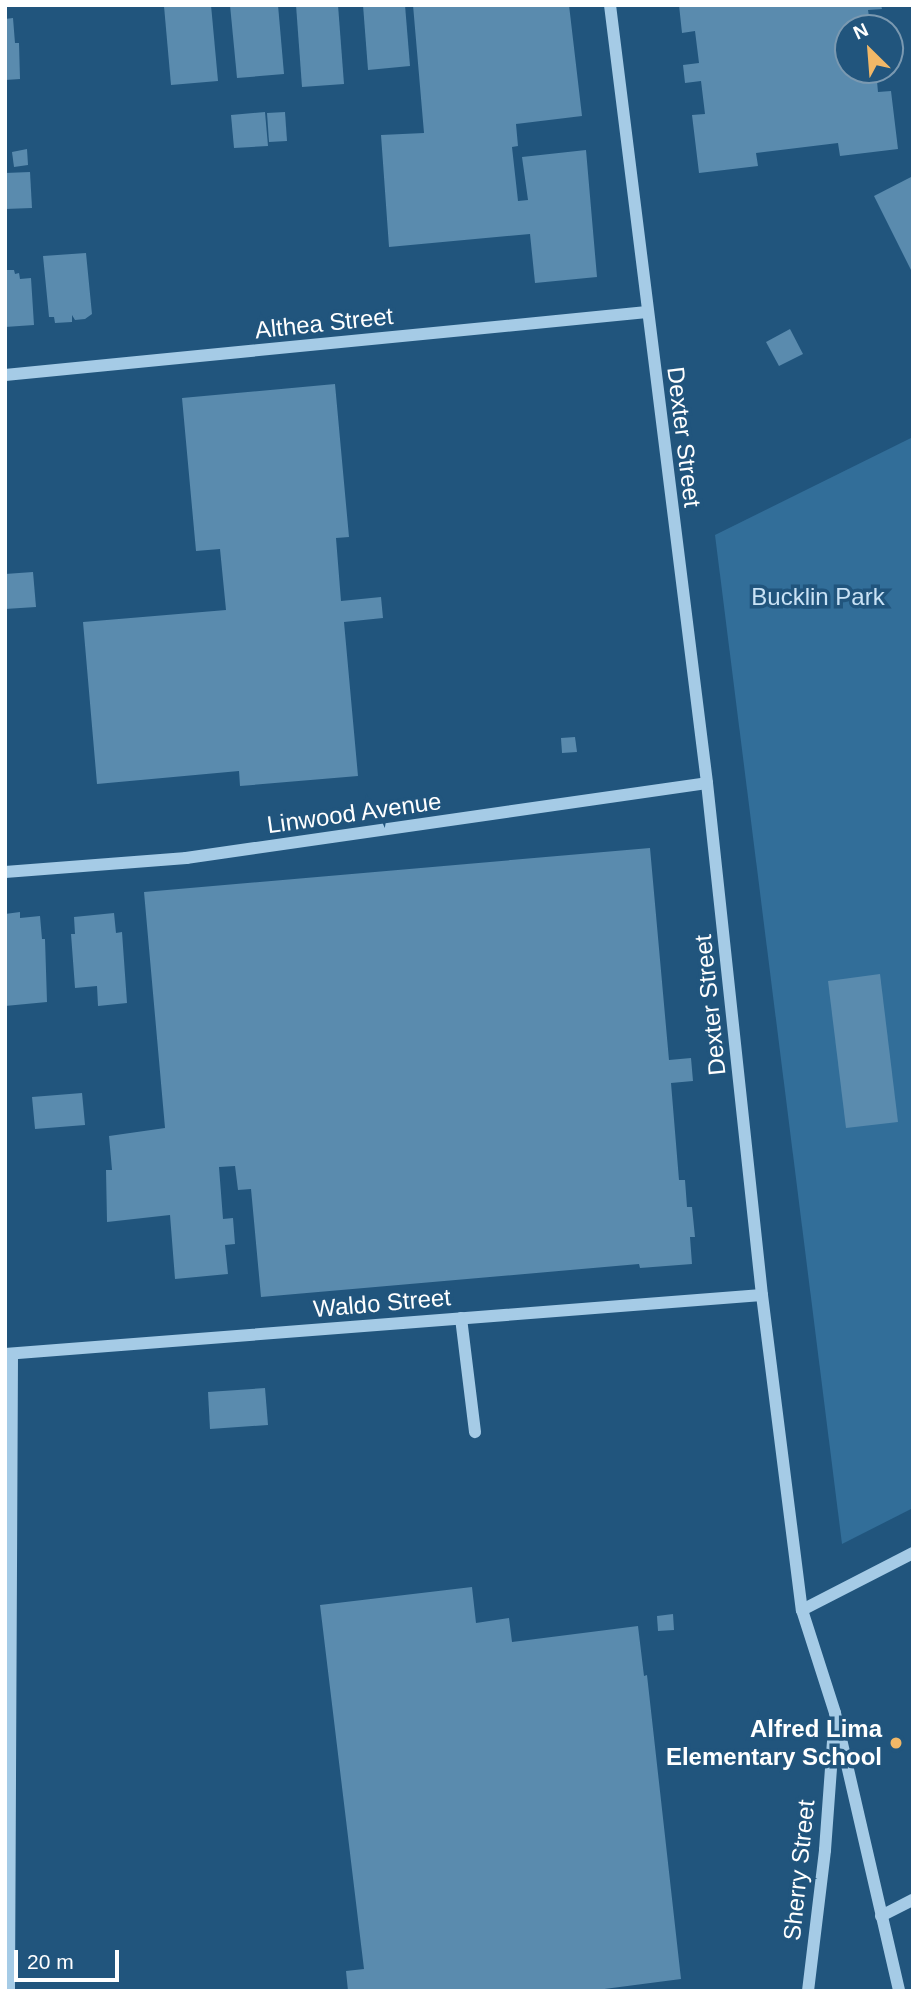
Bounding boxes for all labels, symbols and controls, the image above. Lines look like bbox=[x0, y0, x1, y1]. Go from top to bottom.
north arrow bbox=[834, 14, 904, 84]
text: N bbox=[850, 19, 871, 44]
street label: Althea Street bbox=[253, 301, 395, 345]
street label: Dexter Street bbox=[661, 365, 707, 509]
park label: Bucklin Park bbox=[751, 583, 885, 611]
street label: Linwood Avenue bbox=[264, 786, 444, 840]
street label: Dexter Street bbox=[688, 933, 732, 1077]
street label: Waldo Street bbox=[312, 1283, 452, 1323]
place label: Alfred Lima Elementary School bbox=[666, 1715, 882, 1771]
marker: Alfred Lima Elementary School bbox=[888, 1735, 904, 1751]
street label: Sherry Street bbox=[777, 1798, 821, 1942]
scale bar bbox=[18, 1937, 122, 1981]
text: 20 m bbox=[27, 1950, 74, 1973]

